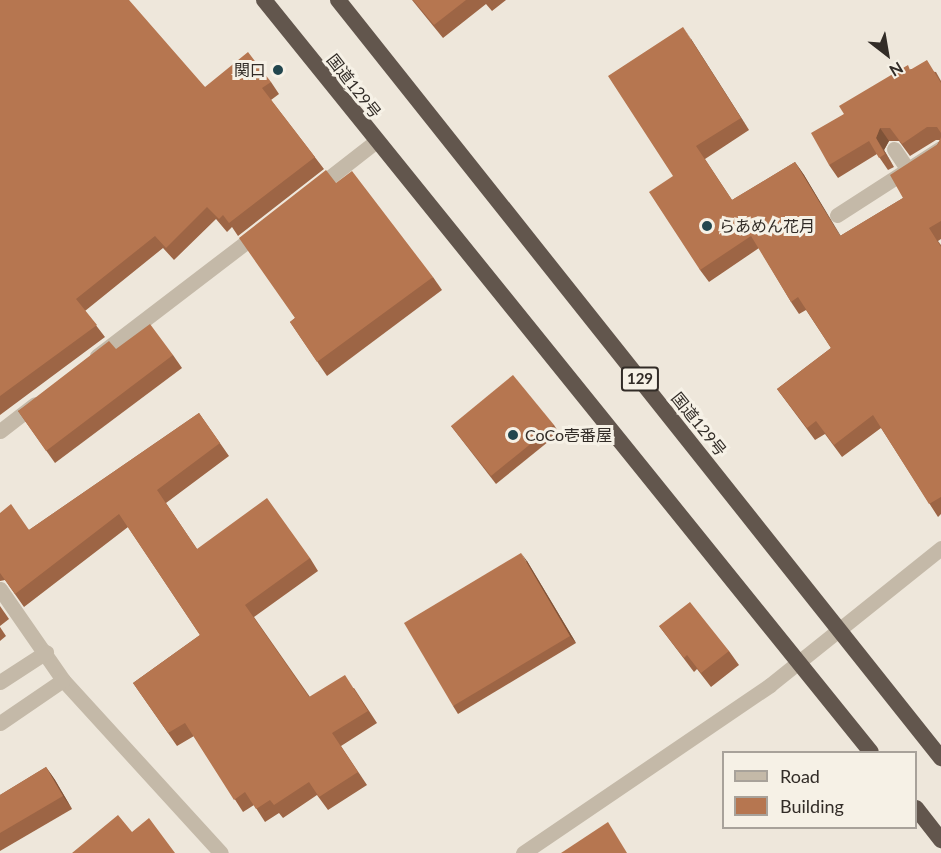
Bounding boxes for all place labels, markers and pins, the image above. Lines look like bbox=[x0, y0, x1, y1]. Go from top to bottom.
place label: 関口 bbox=[234, 60, 266, 80]
marker: 関口 bbox=[271, 63, 285, 77]
place label: らあめん花月 bbox=[719, 216, 815, 236]
marker: らあめん花月 bbox=[700, 219, 714, 233]
place label: CoCo壱番屋 bbox=[525, 425, 612, 445]
marker: CoCo壱番屋 bbox=[506, 428, 520, 442]

